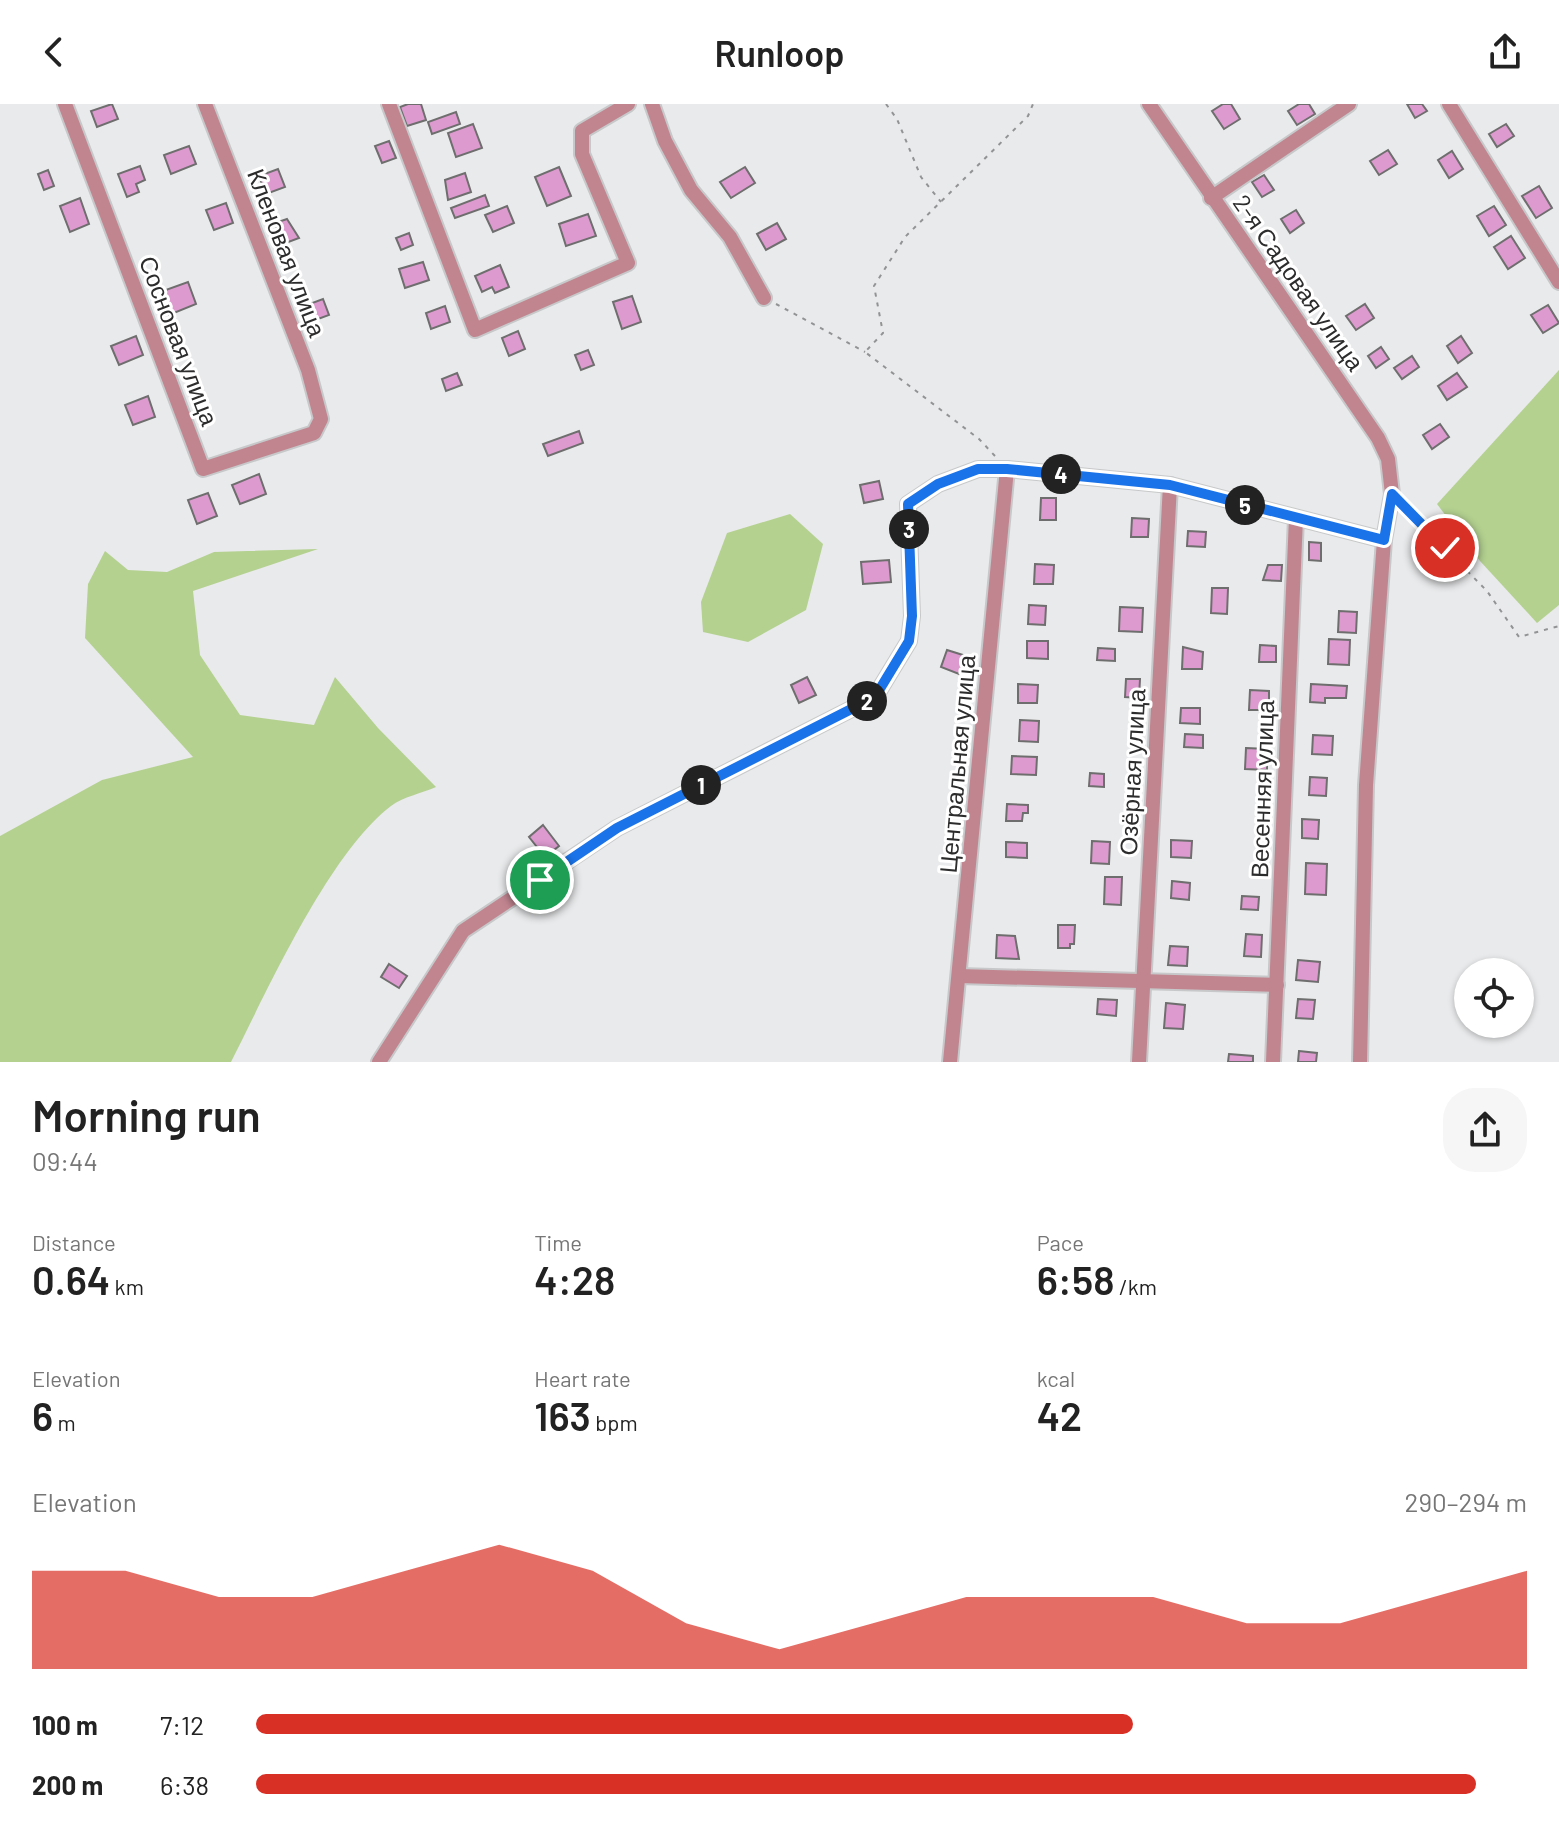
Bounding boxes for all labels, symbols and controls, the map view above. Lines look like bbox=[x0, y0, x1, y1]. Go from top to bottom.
icon: back bbox=[32, 30, 76, 74]
icon: share bbox=[1483, 30, 1527, 74]
text: Runloop bbox=[714, 31, 845, 74]
street label: Кленовая улица bbox=[242, 164, 333, 341]
street label: 2-я Садовая улица bbox=[1228, 189, 1371, 376]
street label: Сосновая улица bbox=[134, 252, 225, 430]
pin: 4 bbox=[1041, 454, 1081, 494]
text: 4 bbox=[1054, 461, 1068, 487]
pin: 5 bbox=[1225, 485, 1265, 525]
text: 5 bbox=[1239, 492, 1251, 518]
pin: 3 bbox=[889, 509, 929, 549]
pin bbox=[1411, 514, 1479, 582]
text: 3 bbox=[903, 516, 915, 542]
icon: check bbox=[1423, 526, 1467, 570]
street label: Центральная улица bbox=[933, 653, 981, 874]
pin: 2 bbox=[847, 681, 887, 721]
street label: Озёрная улица bbox=[1113, 687, 1150, 856]
text: 2 bbox=[861, 688, 873, 714]
street label: Весенняя улица bbox=[1244, 699, 1279, 878]
pin: 1 bbox=[681, 765, 721, 805]
text: 1 bbox=[697, 772, 705, 798]
pin bbox=[506, 846, 574, 914]
icon: arrive bbox=[518, 858, 562, 902]
map controls bbox=[1454, 958, 1534, 1038]
button: locate bbox=[1454, 958, 1534, 1038]
text: Morning run bbox=[32, 1088, 261, 1141]
button: share bbox=[1443, 1088, 1527, 1172]
text: 09:44 bbox=[32, 1145, 98, 1176]
text: Distance bbox=[32, 1229, 116, 1255]
text: Time bbox=[534, 1229, 582, 1255]
text: Pace bbox=[1037, 1229, 1084, 1255]
text: 0.64 bbox=[32, 1255, 110, 1303]
text: 4:28 bbox=[534, 1255, 615, 1303]
text: 6:58 bbox=[1037, 1255, 1115, 1303]
text: km bbox=[110, 1273, 144, 1299]
text: /km bbox=[1115, 1273, 1157, 1299]
text: Elevation bbox=[32, 1365, 121, 1391]
text: Heart rate bbox=[534, 1365, 631, 1391]
text: kcal bbox=[1037, 1365, 1075, 1391]
text: 6 bbox=[32, 1391, 53, 1439]
text: 163 bbox=[534, 1391, 591, 1439]
text: 42 bbox=[1037, 1391, 1082, 1439]
text: m bbox=[53, 1409, 76, 1435]
text: bpm bbox=[591, 1409, 638, 1435]
text: Elevation bbox=[32, 1486, 137, 1517]
text: 290–294 m bbox=[1405, 1486, 1527, 1517]
text: 100 m bbox=[32, 1709, 98, 1740]
text: 7:12 bbox=[160, 1709, 204, 1740]
text: 200 m bbox=[32, 1769, 103, 1800]
text: 6:38 bbox=[160, 1769, 209, 1800]

